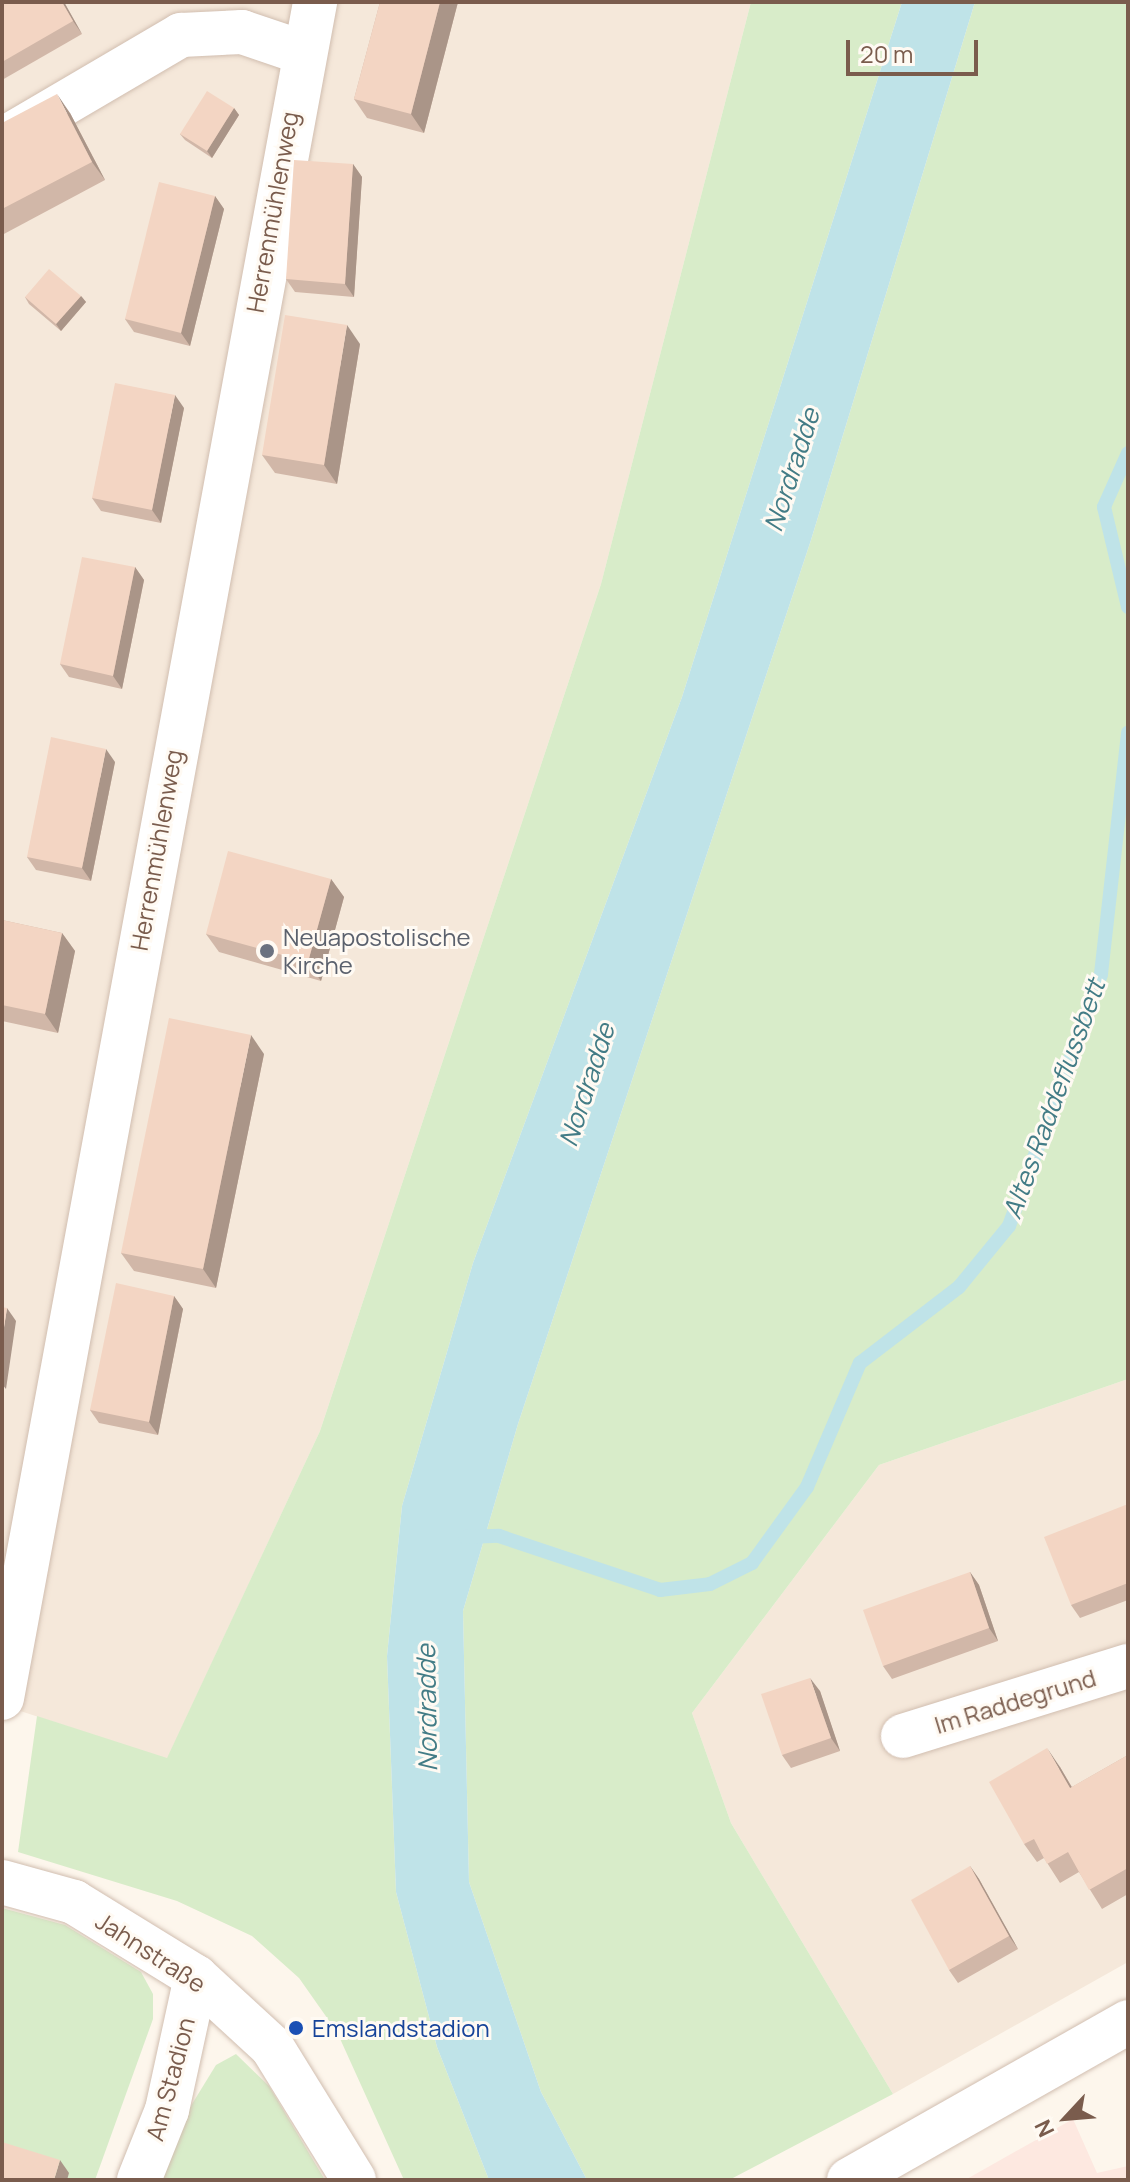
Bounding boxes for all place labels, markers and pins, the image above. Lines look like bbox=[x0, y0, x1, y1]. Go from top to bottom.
place label: Neuapostolische Kirche bbox=[283, 923, 471, 979]
marker: Neuapostolische Kirche bbox=[258, 942, 276, 960]
place label: Emslandstadion bbox=[312, 2014, 490, 2042]
marker: Emslandstadion bbox=[287, 2019, 305, 2037]

